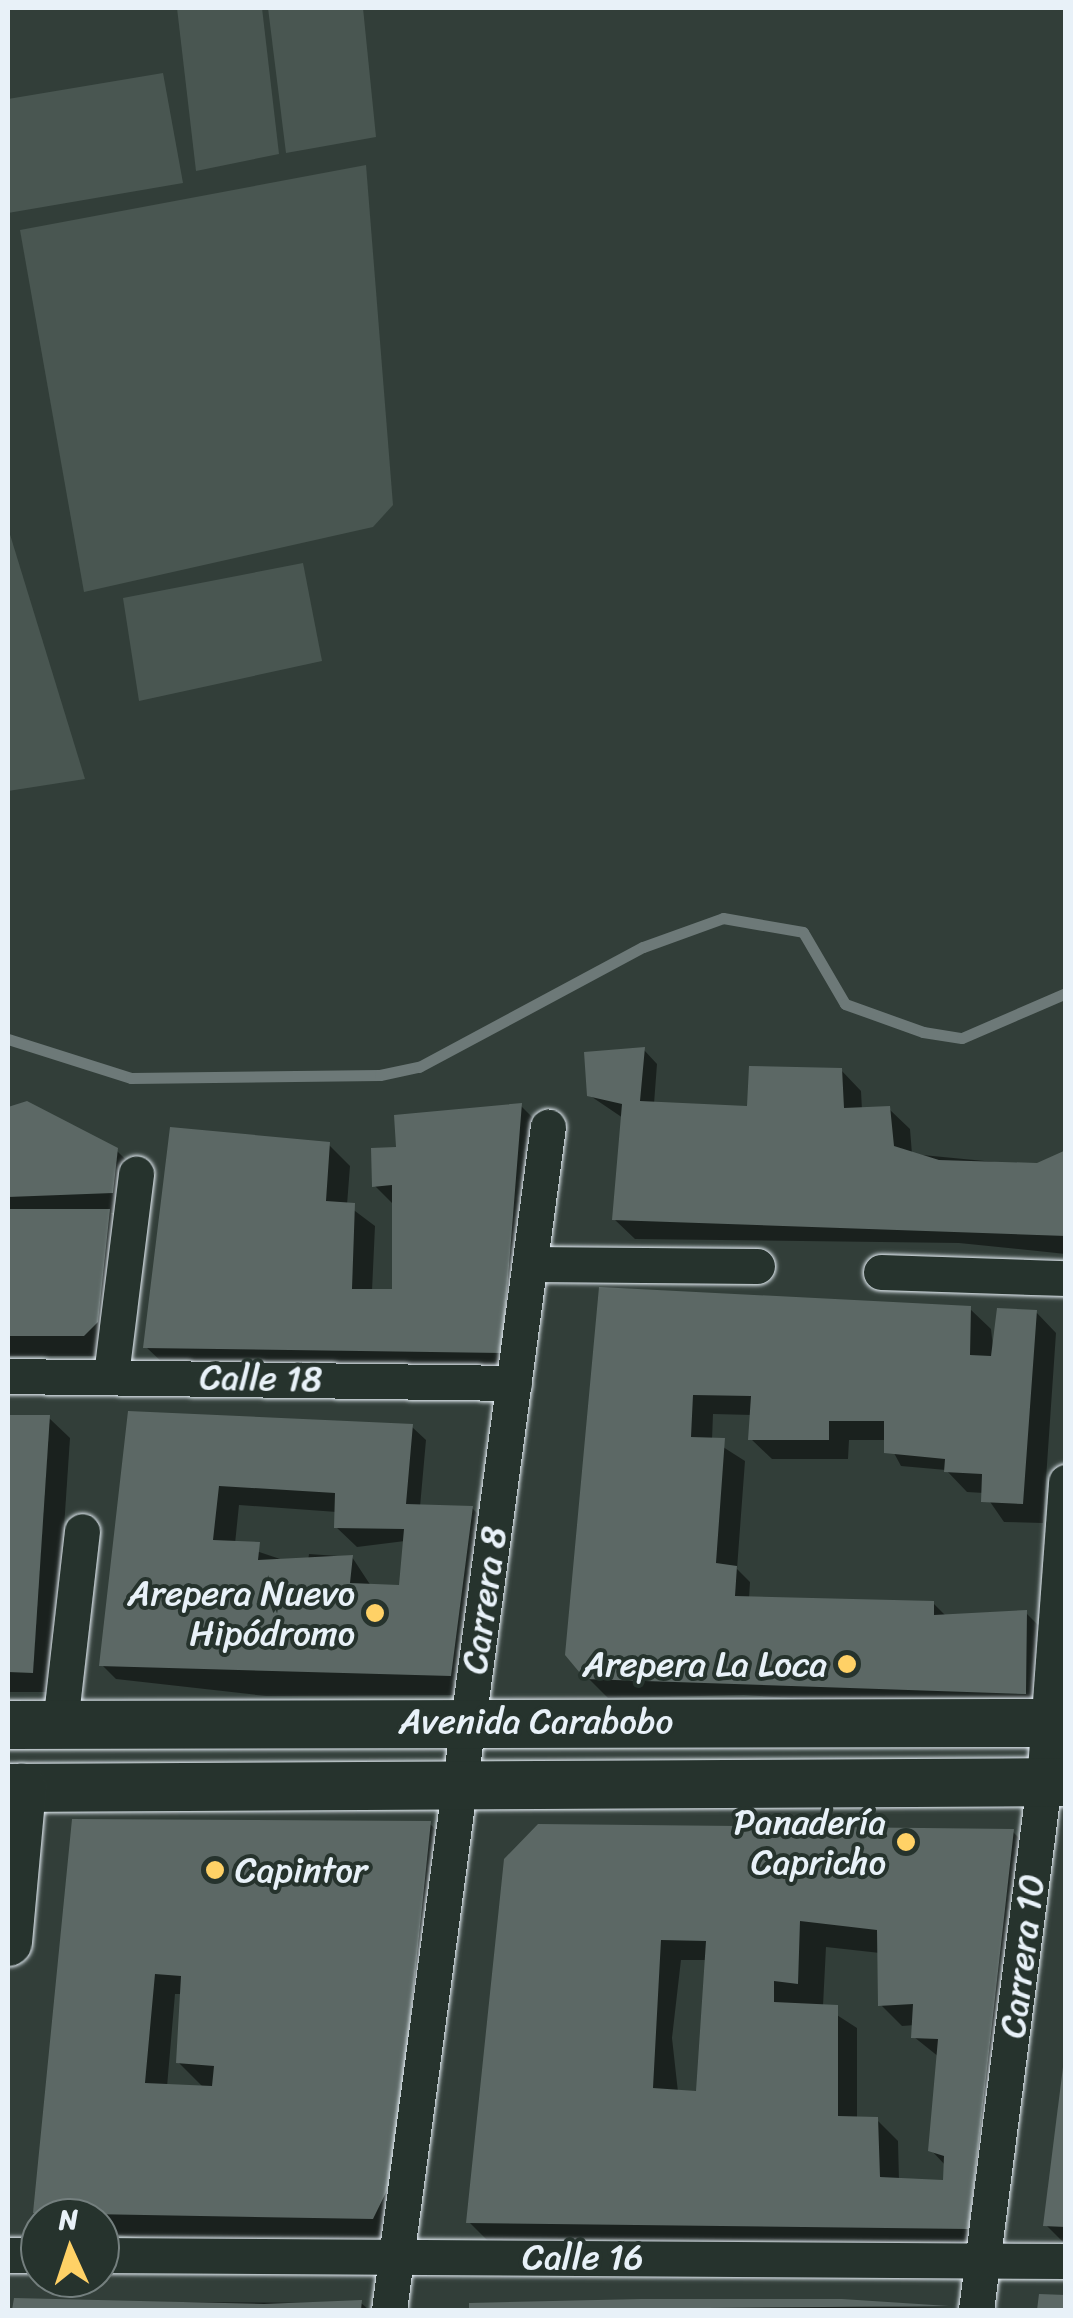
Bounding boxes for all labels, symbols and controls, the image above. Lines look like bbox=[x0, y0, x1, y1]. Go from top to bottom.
street label: Calle 18 bbox=[199, 1356, 323, 1400]
street label: Carrera 8 bbox=[453, 1524, 515, 1676]
place label: Arepera Nuevo Hipódromo bbox=[128, 1572, 355, 1654]
marker: Arepera Nuevo Hipódromo bbox=[364, 1602, 386, 1624]
place label: Arepera La Loca bbox=[582, 1643, 827, 1685]
marker: Arepera La Loca bbox=[836, 1653, 858, 1675]
street label: Avenida Carabobo bbox=[399, 1700, 673, 1742]
place label: Panadería Capricho bbox=[734, 1801, 886, 1883]
marker: Panadería Capricho bbox=[895, 1831, 917, 1853]
place label: Capintor bbox=[235, 1849, 367, 1891]
marker: Capintor bbox=[204, 1859, 226, 1881]
street label: Carrera 10 bbox=[991, 1872, 1053, 2040]
text: N bbox=[58, 2195, 79, 2245]
north arrow bbox=[20, 2198, 120, 2298]
street label: Calle 16 bbox=[522, 2236, 644, 2278]

